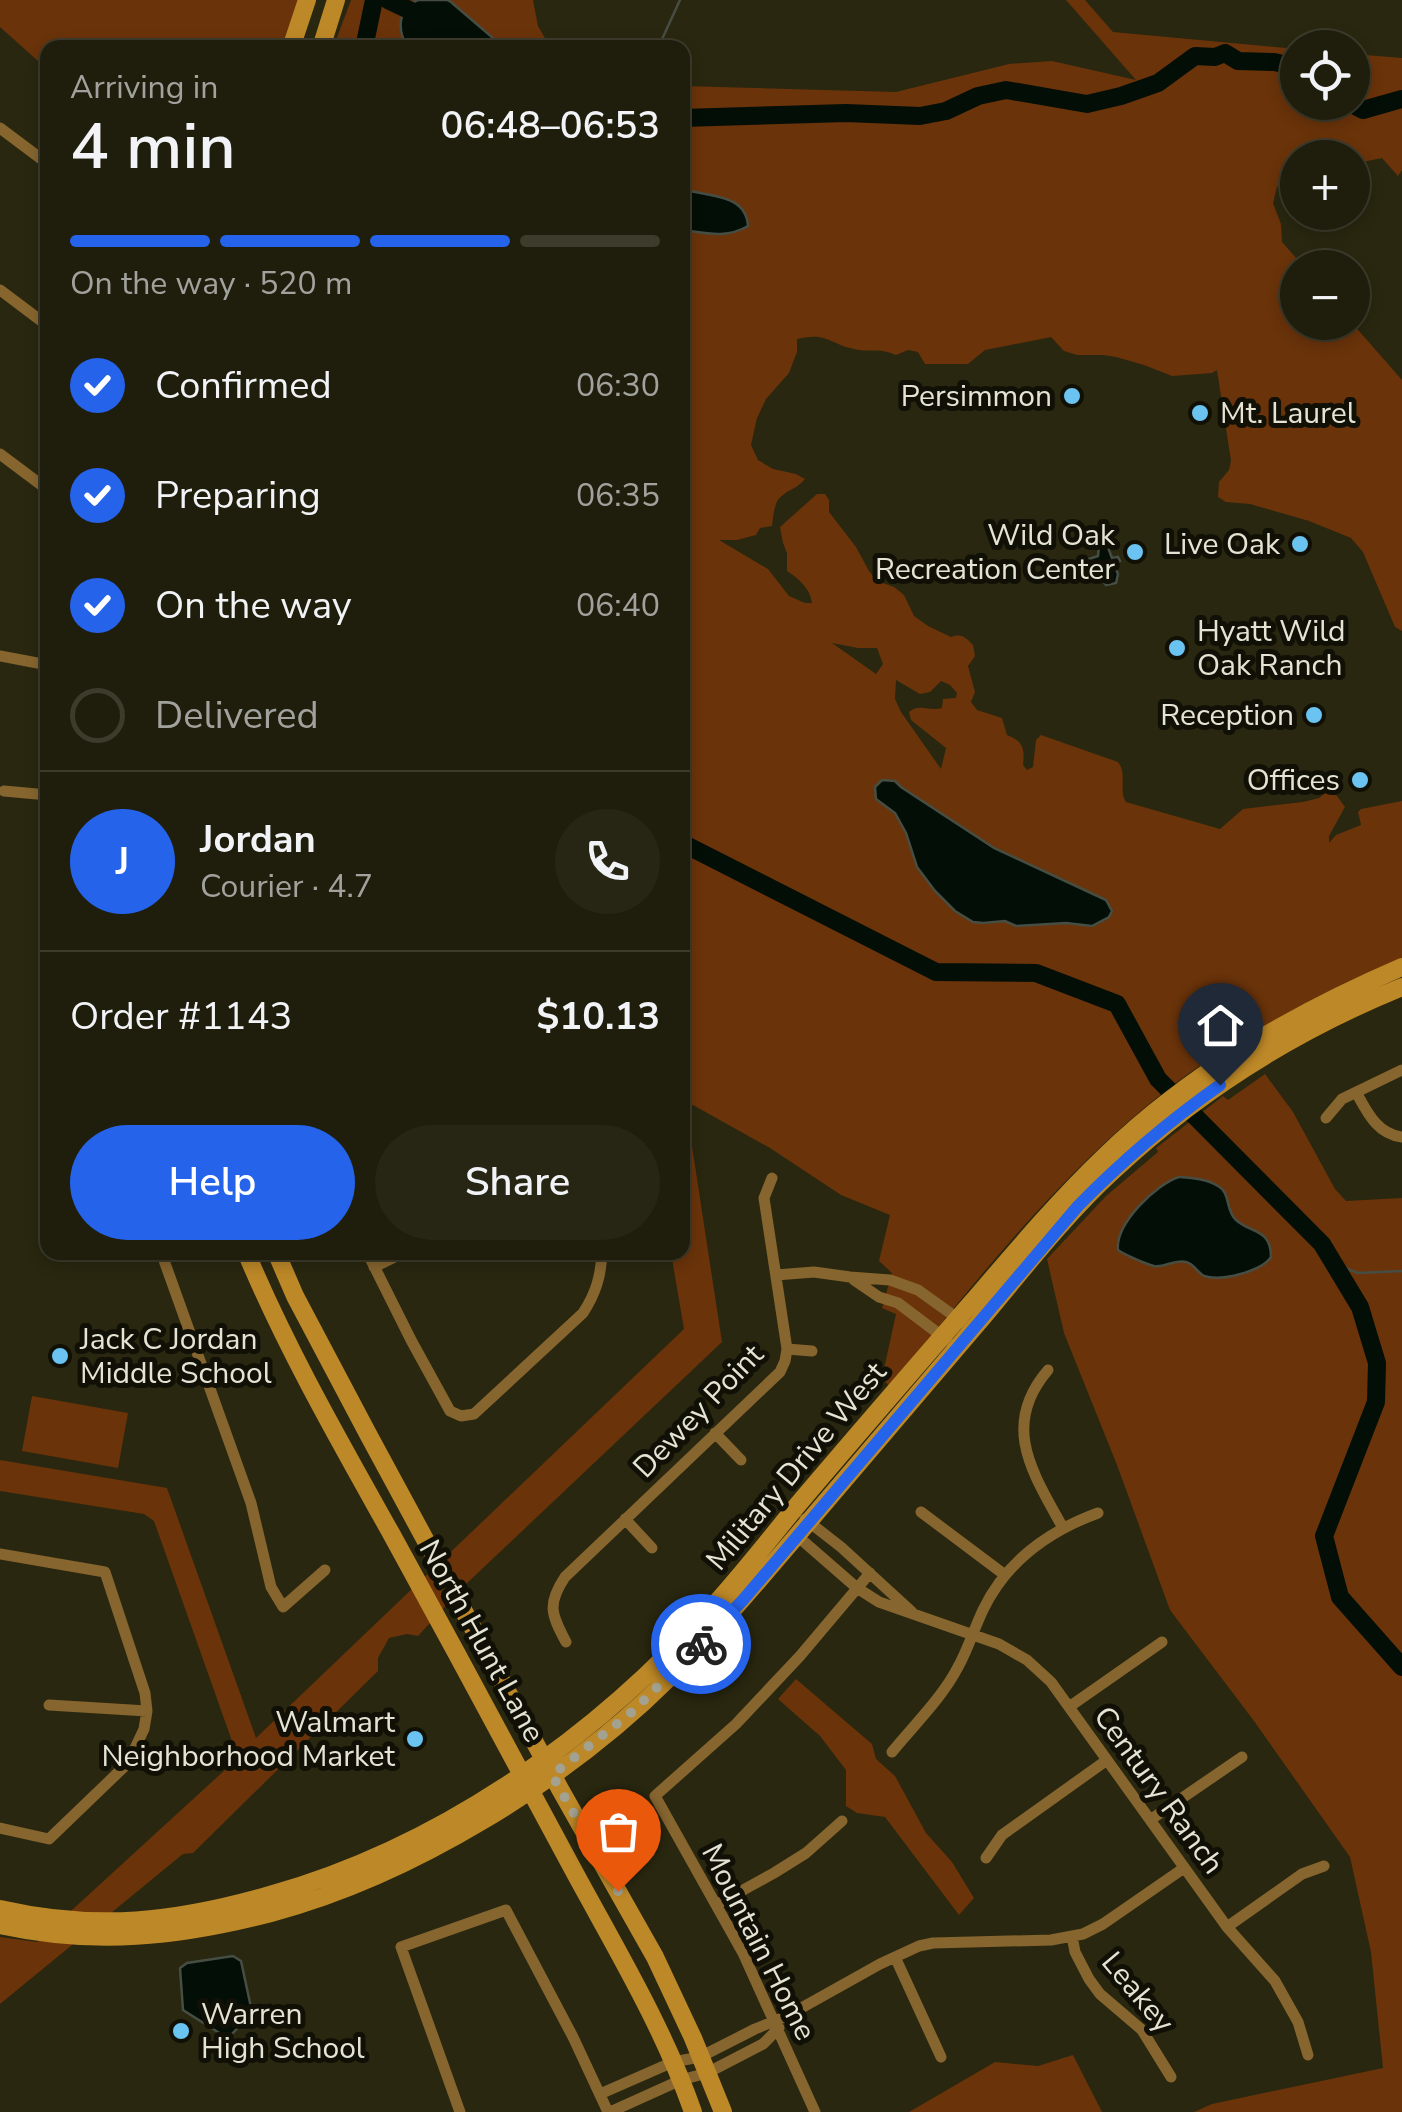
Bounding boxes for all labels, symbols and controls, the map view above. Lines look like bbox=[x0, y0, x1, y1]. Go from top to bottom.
map controls bbox=[1280, 30, 1370, 340]
button: locate bbox=[1280, 30, 1370, 120]
text: Arriving in bbox=[70, 66, 218, 109]
text: 06:48–06:53 bbox=[441, 100, 660, 151]
text: 4 min bbox=[70, 102, 236, 191]
button: + bbox=[1280, 140, 1370, 230]
button: − bbox=[1280, 250, 1370, 340]
text: On the way · 520 m bbox=[70, 262, 352, 305]
icon: check bbox=[70, 358, 125, 413]
text: Confirmed bbox=[155, 360, 332, 411]
text: 06:30 bbox=[576, 364, 660, 407]
place label: Persimmon bbox=[901, 376, 1052, 417]
marker: Persimmon bbox=[1061, 385, 1083, 407]
place label: Mt. Laurel bbox=[1220, 393, 1356, 434]
marker: Mt. Laurel bbox=[1189, 402, 1211, 424]
icon: check bbox=[70, 468, 125, 523]
text: Preparing bbox=[155, 470, 321, 521]
text: 06:35 bbox=[576, 474, 660, 517]
place label: Wild Oak Recreation Center bbox=[875, 515, 1116, 590]
place label: Live Oak bbox=[1164, 524, 1281, 565]
marker: Live Oak bbox=[1289, 533, 1311, 555]
marker: Wild Oak Recreation Center bbox=[1124, 541, 1146, 563]
icon: check bbox=[70, 578, 125, 633]
text: On the way bbox=[155, 580, 351, 631]
text: 06:40 bbox=[576, 584, 660, 627]
place label: Hyatt Wild Oak Ranch bbox=[1197, 611, 1345, 686]
marker: Hyatt Wild Oak Ranch bbox=[1166, 637, 1188, 659]
text: Delivered bbox=[155, 690, 319, 741]
place label: Reception bbox=[1160, 695, 1294, 736]
marker: Reception bbox=[1303, 704, 1325, 726]
place label: Offices bbox=[1247, 760, 1340, 801]
marker: Offices bbox=[1349, 769, 1371, 791]
button: phone bbox=[555, 809, 660, 914]
text: Jordan bbox=[200, 814, 316, 865]
text: J bbox=[116, 836, 129, 887]
text: Courier · 4.7 bbox=[200, 865, 373, 908]
pin bbox=[1178, 983, 1263, 1086]
text: Order #1143 bbox=[70, 991, 292, 1042]
text: $10.13 bbox=[537, 991, 660, 1042]
icon: home bbox=[1193, 998, 1248, 1053]
button: Help bbox=[70, 1125, 355, 1240]
button: Share bbox=[375, 1125, 660, 1240]
place label: Jack C Jordan Middle School bbox=[79, 1319, 272, 1394]
street label: Dewey Point bbox=[624, 1335, 773, 1487]
marker: Jack C Jordan Middle School bbox=[49, 1345, 71, 1367]
street label: Military Drive West bbox=[697, 1353, 896, 1579]
street label: North Hunt Lane bbox=[409, 1533, 554, 1750]
courier bbox=[651, 1594, 751, 1694]
icon: bike bbox=[674, 1617, 729, 1672]
street label: Century Ranch bbox=[1084, 1698, 1233, 1882]
place label: Walmart Neighborhood Market bbox=[101, 1702, 395, 1777]
marker: Walmart Neighborhood Market bbox=[404, 1728, 426, 1750]
pin bbox=[576, 1789, 661, 1892]
icon: bag bbox=[591, 1804, 646, 1859]
street label: Mountain Home bbox=[691, 1837, 826, 2048]
street label: Leakey bbox=[1092, 1943, 1184, 2042]
place label: Warren High School bbox=[201, 1994, 365, 2069]
marker: Warren High School bbox=[170, 2020, 192, 2042]

